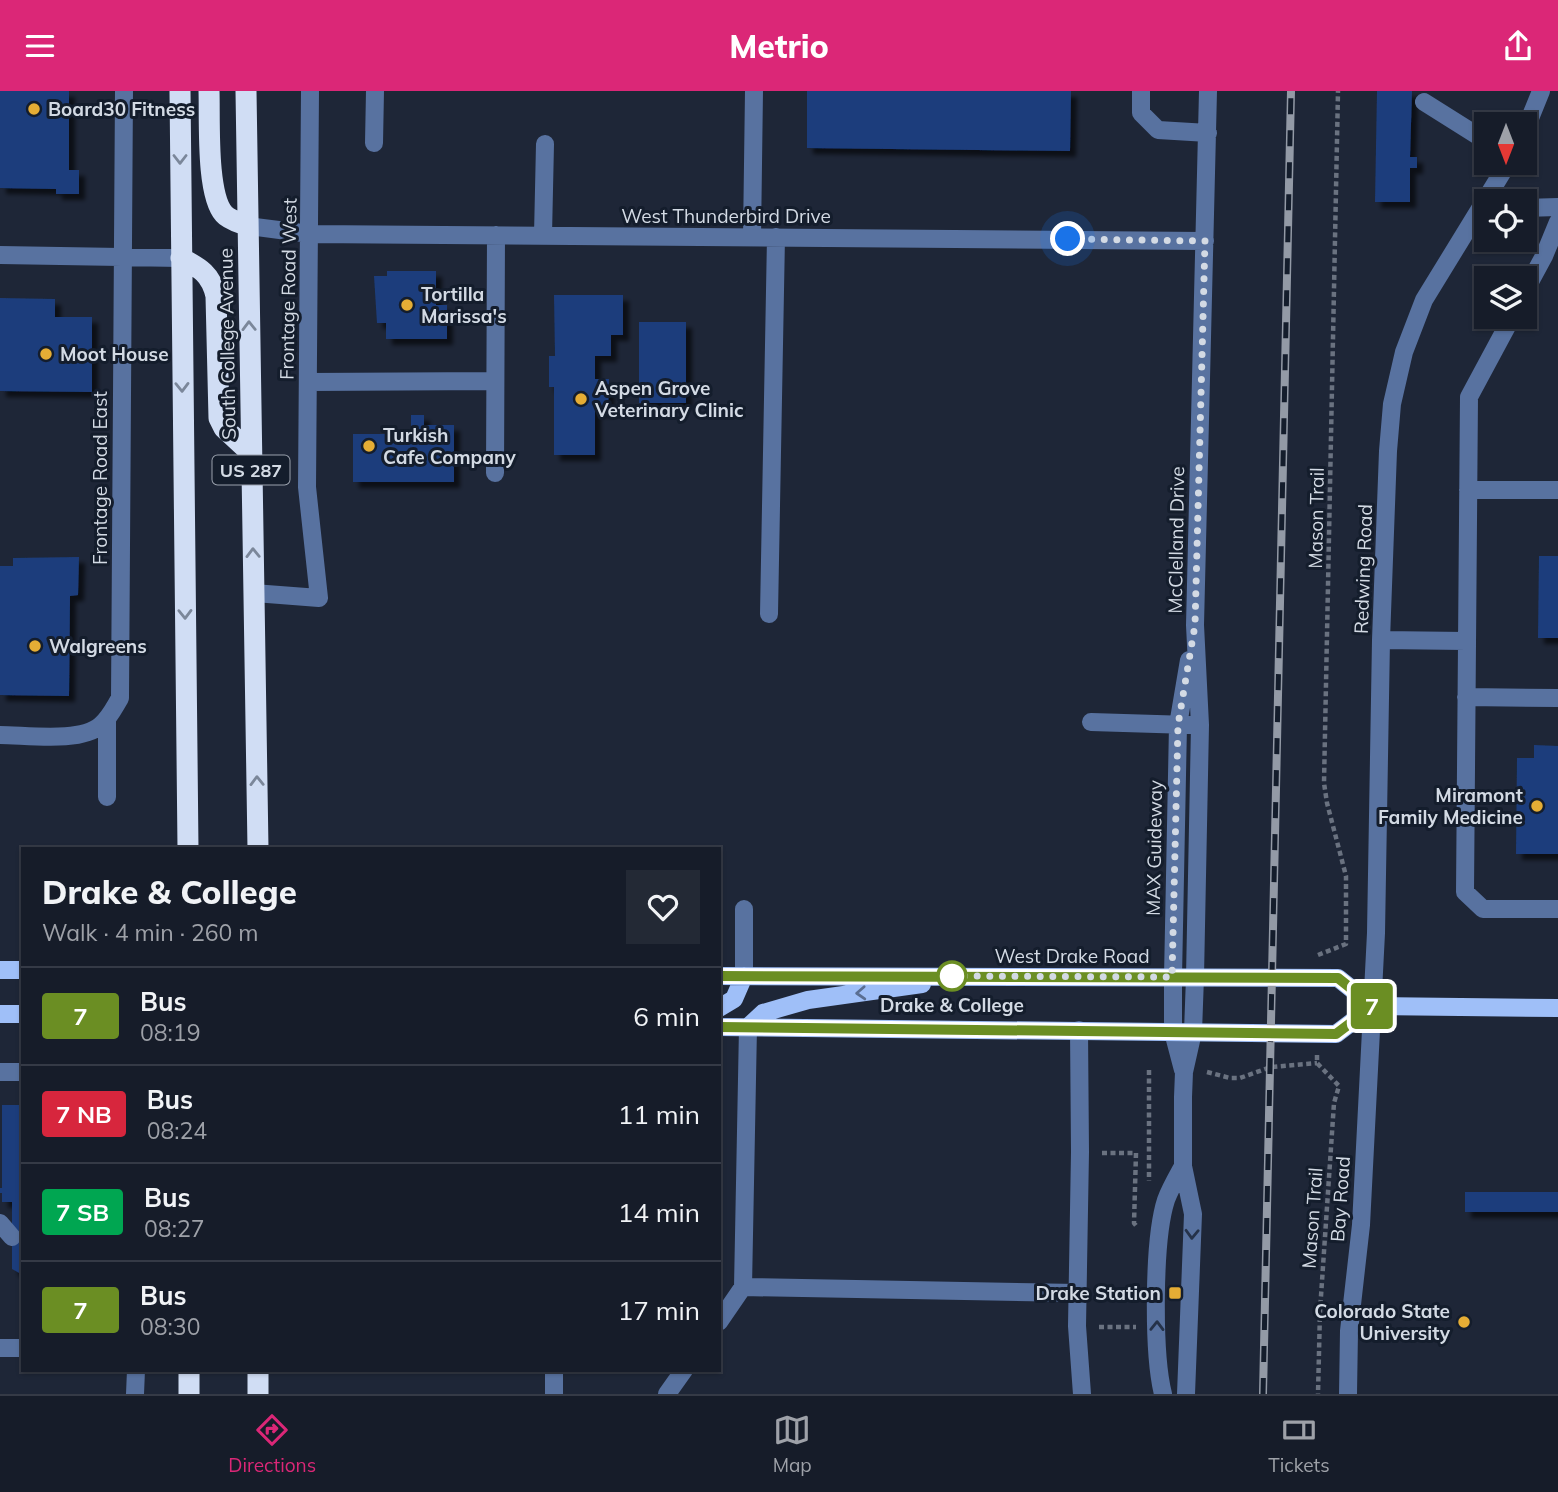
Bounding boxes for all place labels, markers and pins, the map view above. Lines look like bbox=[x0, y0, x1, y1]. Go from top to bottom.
place label: Board30 Fitness bbox=[48, 97, 195, 121]
marker: Board30 Fitness bbox=[26, 101, 42, 117]
place label: Tortilla Marissa's bbox=[421, 282, 507, 328]
marker: Tortilla Marissa's bbox=[399, 297, 415, 313]
place label: Moot House bbox=[60, 342, 169, 366]
marker: Moot House bbox=[38, 346, 54, 362]
place label: Aspen Grove Veterinary Clinic bbox=[594, 376, 744, 422]
marker: Aspen Grove Veterinary Clinic bbox=[573, 391, 589, 407]
place label: Turkish Cafe Company bbox=[383, 423, 516, 469]
marker: Turkish Cafe Company bbox=[361, 438, 377, 454]
place label: Walgreens bbox=[49, 634, 147, 658]
marker: Walgreens bbox=[27, 638, 43, 654]
place label: Miramont Family Medicine bbox=[1378, 783, 1523, 829]
marker: Miramont Family Medicine bbox=[1529, 798, 1545, 814]
marker: Drake & College bbox=[937, 961, 967, 991]
place label: Drake & College bbox=[880, 993, 1024, 1017]
place label: Drake Station bbox=[1035, 1281, 1161, 1305]
marker: Drake Station bbox=[1167, 1285, 1183, 1301]
place label: Colorado State University bbox=[1314, 1299, 1451, 1345]
marker: Colorado State University bbox=[1456, 1314, 1472, 1330]

